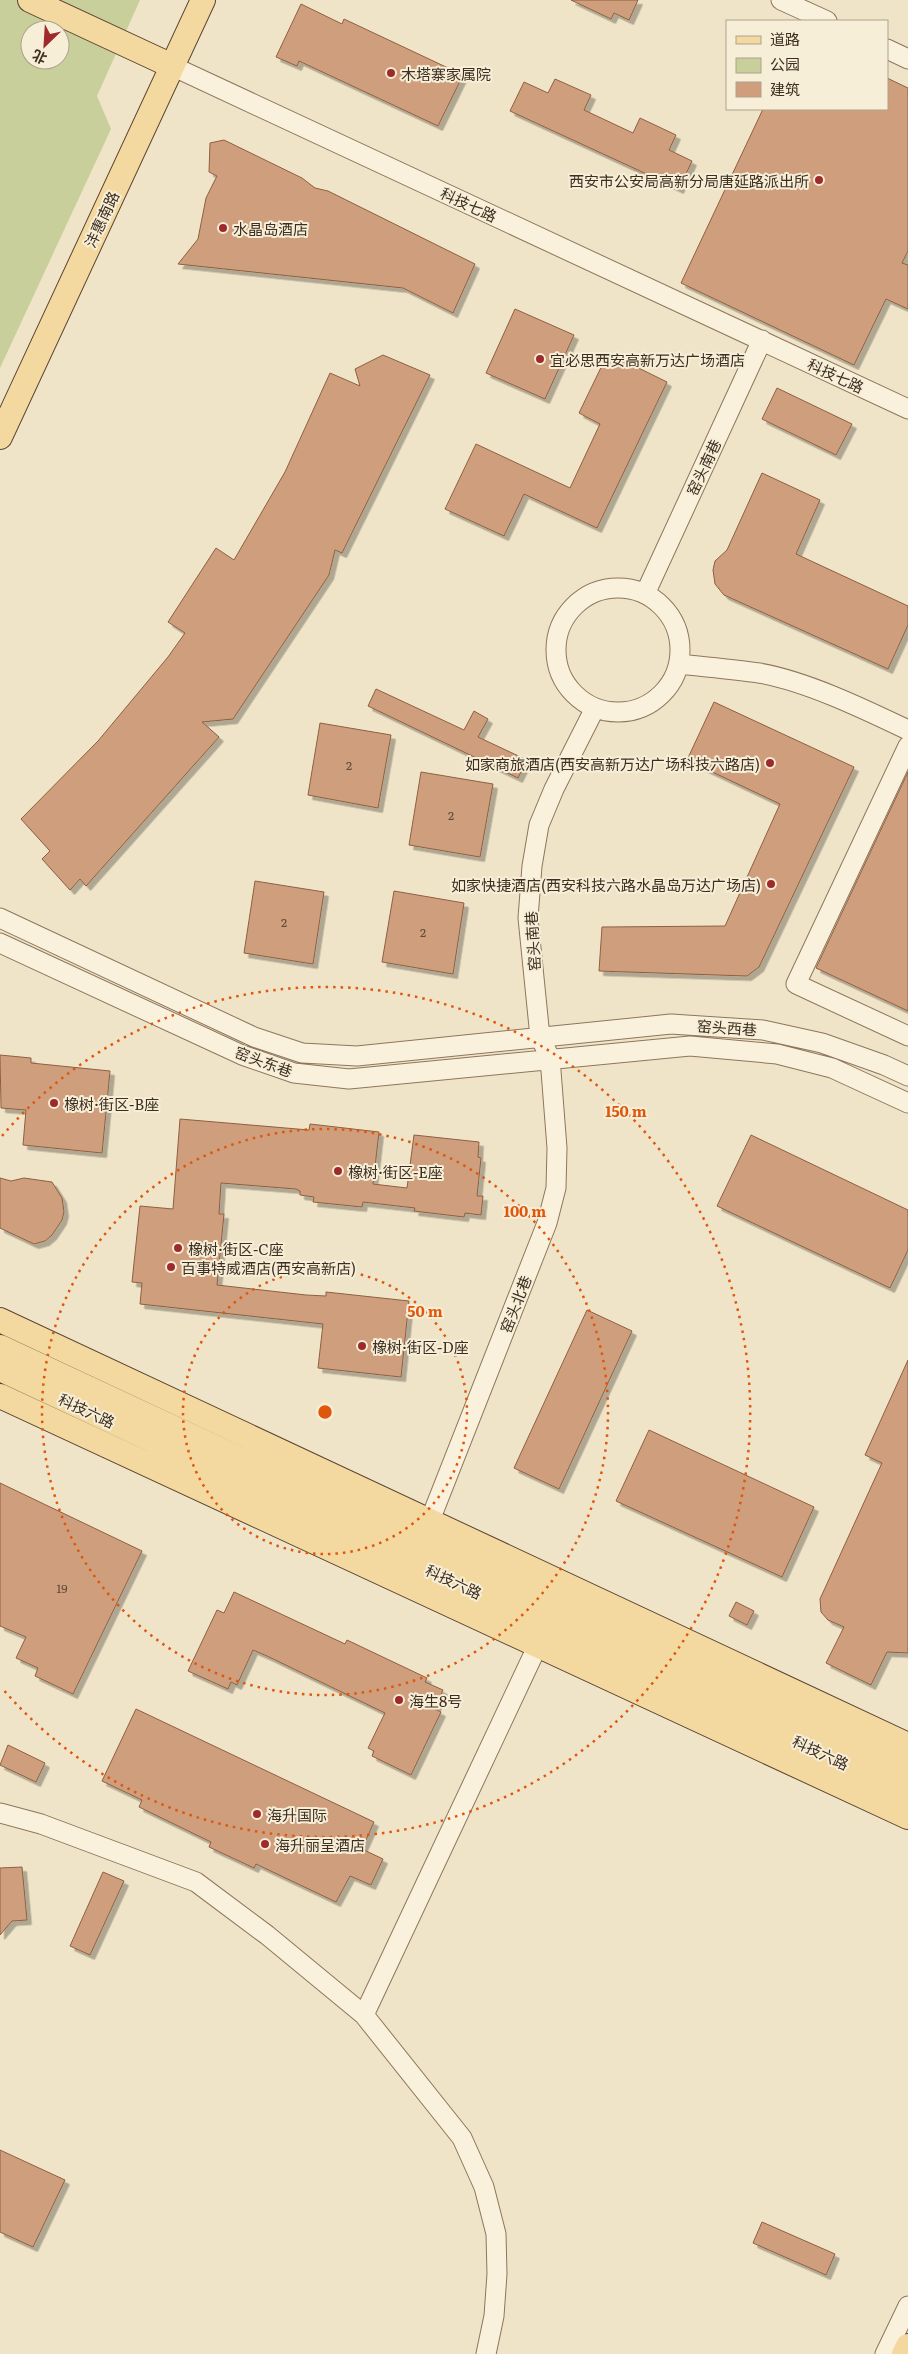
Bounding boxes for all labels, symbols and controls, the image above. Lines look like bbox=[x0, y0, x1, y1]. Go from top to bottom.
north arrow bbox=[20, 20, 70, 70]
legend bbox=[726, 20, 888, 110]
text: 道路 bbox=[770, 27, 800, 50]
text: 北 bbox=[29, 46, 50, 70]
text: 公园 bbox=[770, 52, 800, 75]
place label: 木塔寨家属院 bbox=[401, 62, 491, 85]
marker: 木塔寨家属院 bbox=[385, 67, 397, 79]
text: 建筑 bbox=[770, 77, 800, 100]
place label: 西安市公安局高新分局唐延路派出所 bbox=[569, 169, 809, 192]
marker: 西安市公安局高新分局唐延路派出所 bbox=[813, 174, 825, 186]
street label: 科技七路 bbox=[437, 181, 501, 227]
street label: 沣惠南路 bbox=[78, 187, 124, 251]
place label: 水晶岛酒店 bbox=[233, 217, 308, 240]
marker: 水晶岛酒店 bbox=[217, 222, 229, 234]
place label: 宜必思西安高新万达广场酒店 bbox=[550, 348, 745, 371]
street label: 科技七路 bbox=[804, 352, 868, 398]
marker: 宜必思西安高新万达广场酒店 bbox=[534, 353, 546, 365]
street label: 窑头南巷 bbox=[680, 435, 726, 499]
place label: 如家商旅酒店(西安高新万达广场科技六路店) bbox=[465, 752, 760, 775]
house number: 2 bbox=[346, 756, 352, 774]
marker: 如家商旅酒店(西安高新万达广场科技六路店) bbox=[764, 757, 776, 769]
house number: 2 bbox=[448, 806, 454, 824]
place label: 如家快捷酒店(西安科技六路水晶岛万达广场店) bbox=[451, 873, 761, 896]
marker: 如家快捷酒店(西安科技六路水晶岛万达广场店) bbox=[765, 878, 777, 890]
street label: 窑头南巷 bbox=[518, 910, 546, 972]
house number: 2 bbox=[281, 913, 287, 931]
house number: 2 bbox=[420, 923, 426, 941]
street label: 窑头西巷 bbox=[696, 1013, 758, 1041]
street label: 窑头东巷 bbox=[232, 1040, 296, 1082]
place label: 橡树·街区-B座 bbox=[64, 1092, 159, 1115]
marker: 橡树·街区-B座 bbox=[48, 1097, 60, 1109]
text: 150 m bbox=[605, 1099, 647, 1122]
place label: 橡树·街区-E座 bbox=[348, 1160, 443, 1183]
marker: 橡树·街区-E座 bbox=[332, 1165, 344, 1177]
text: 100 m bbox=[504, 1199, 546, 1222]
place label: 橡树·街区-C座 bbox=[188, 1237, 284, 1260]
marker: 橡树·街区-C座 bbox=[172, 1242, 184, 1254]
place label: 百事特威酒店(西安高新店) bbox=[181, 1256, 356, 1279]
marker: 百事特威酒店(西安高新店) bbox=[165, 1261, 177, 1273]
street label: 窑头北巷 bbox=[494, 1272, 536, 1336]
text: 50 m bbox=[407, 1299, 443, 1322]
place label: 橡树·街区-D座 bbox=[372, 1335, 469, 1358]
marker: 橡树·街区-D座 bbox=[356, 1340, 368, 1352]
street label: 科技六路 bbox=[55, 1387, 119, 1433]
centre of rings bbox=[316, 1403, 334, 1421]
street label: 科技六路 bbox=[422, 1558, 486, 1604]
house number: 19 bbox=[56, 1579, 68, 1597]
place label: 海生8号 bbox=[409, 1689, 462, 1712]
marker: 海生8号 bbox=[393, 1694, 405, 1706]
street label: 科技六路 bbox=[789, 1729, 853, 1775]
place label: 海升国际 bbox=[267, 1803, 327, 1826]
marker: 海升国际 bbox=[251, 1808, 263, 1820]
place label: 海升丽呈酒店 bbox=[275, 1833, 365, 1856]
marker: 海升丽呈酒店 bbox=[259, 1838, 271, 1850]

